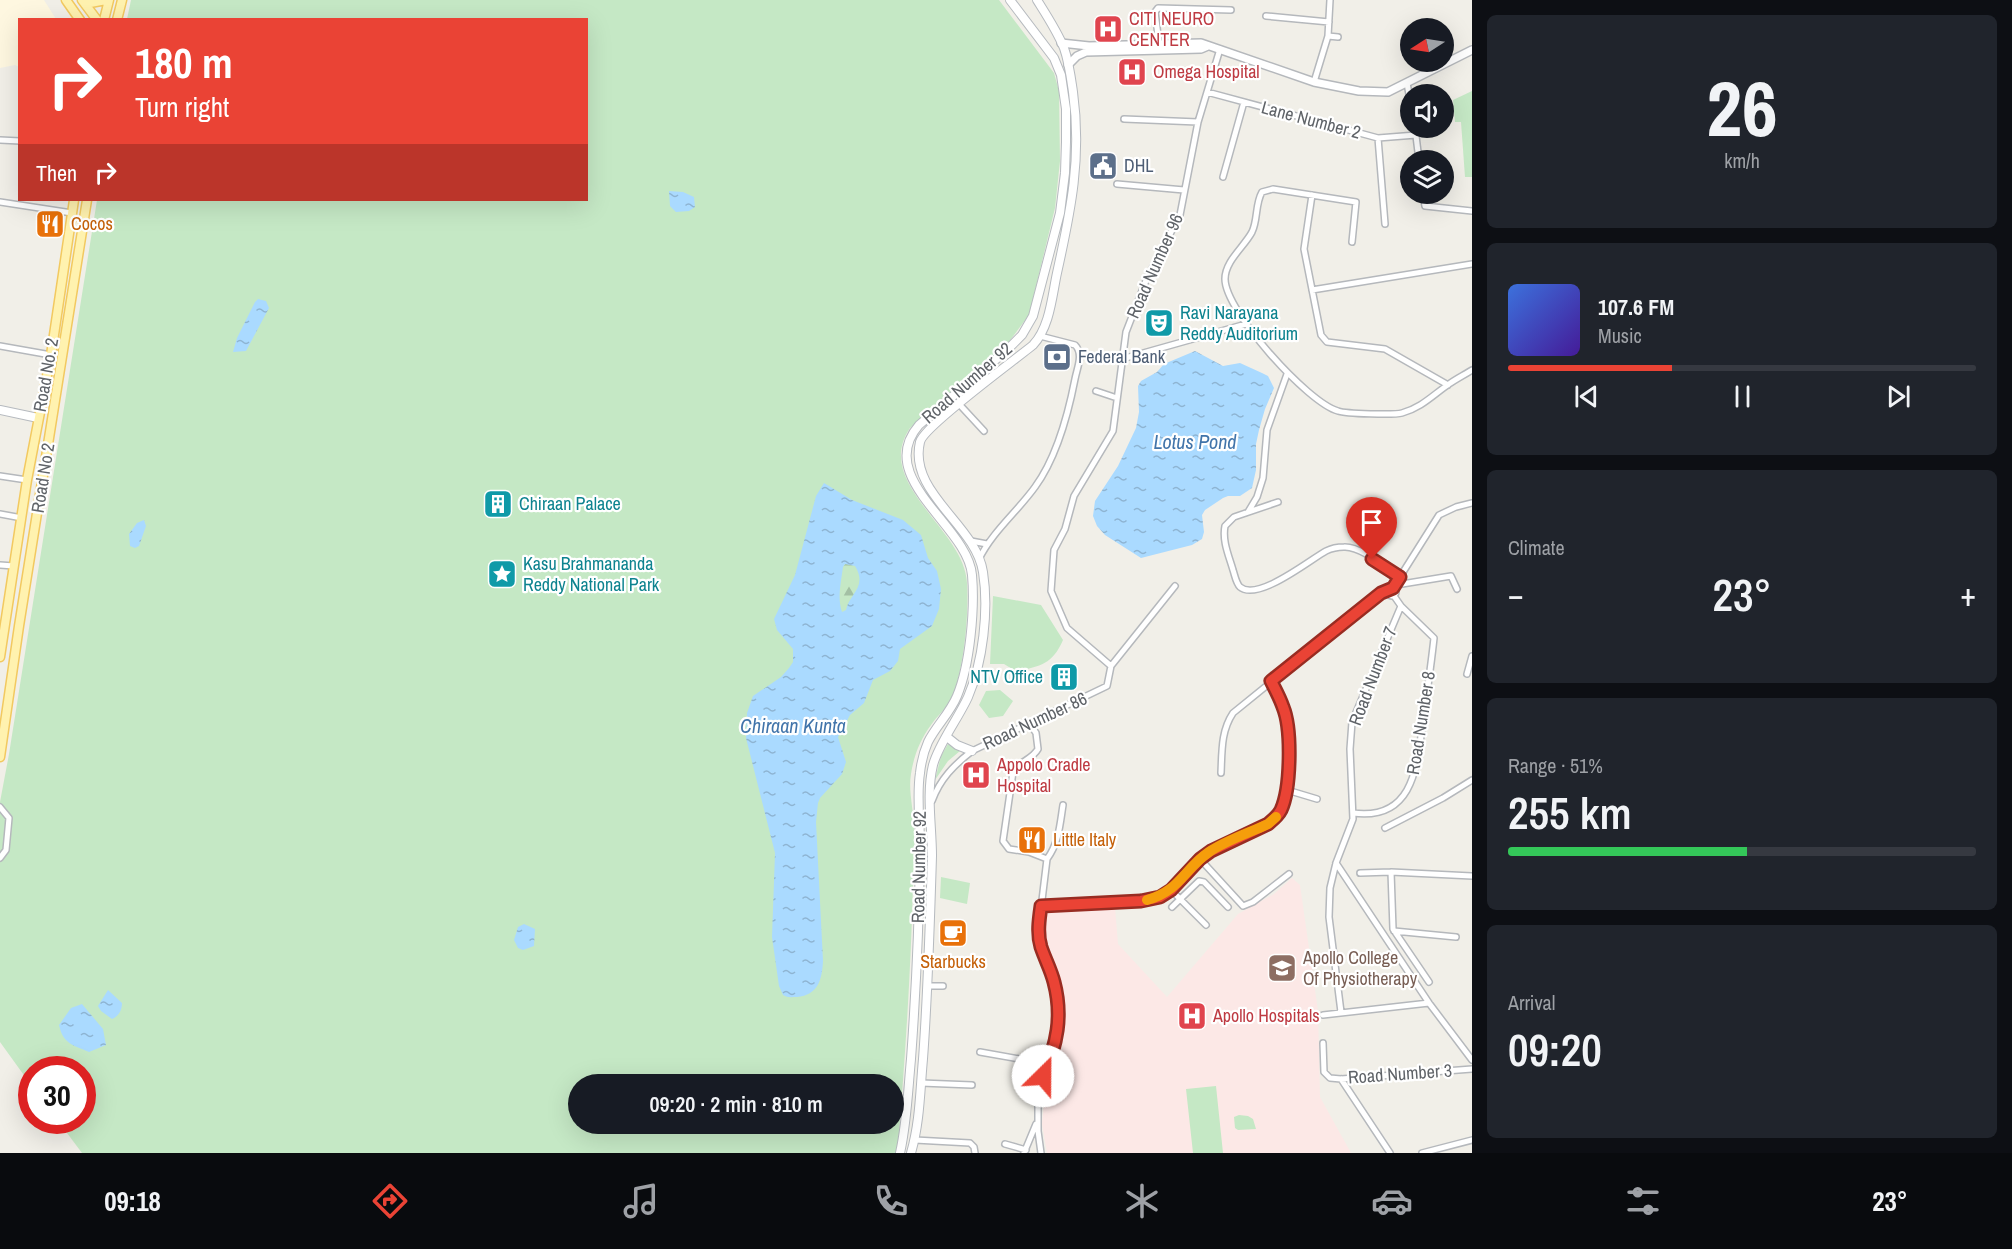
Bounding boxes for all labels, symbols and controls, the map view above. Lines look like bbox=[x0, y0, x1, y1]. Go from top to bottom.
place label: CITI NEURO CENTER bbox=[1129, 6, 1214, 52]
hospital icon: CITI NEURO CENTER bbox=[1092, 13, 1124, 45]
north arrow bbox=[1400, 18, 1454, 72]
map controls bbox=[1400, 18, 1454, 204]
text: 180 m bbox=[135, 35, 233, 91]
icon: right bbox=[36, 42, 114, 120]
text: 26 bbox=[1706, 55, 1778, 160]
hospital icon: Omega Hospital bbox=[1116, 56, 1148, 88]
place label: Omega Hospital bbox=[1153, 59, 1260, 84]
button: sound bbox=[1400, 84, 1454, 138]
text: Turn right bbox=[135, 89, 229, 125]
street label: Lane Number 2 bbox=[1259, 94, 1364, 145]
text: km/h bbox=[1724, 147, 1760, 174]
public building icon: DHL bbox=[1087, 150, 1119, 182]
button: layers bbox=[1400, 150, 1454, 204]
place label: DHL bbox=[1124, 153, 1154, 178]
icon: right bbox=[89, 156, 122, 189]
text: Then bbox=[36, 158, 77, 188]
restaurant icon: Cocos bbox=[34, 208, 66, 240]
street label: Road Number 96 bbox=[1120, 209, 1189, 322]
place label: Cocos bbox=[71, 211, 113, 236]
text: 107.6 FM bbox=[1598, 292, 1674, 322]
place label: Ravi Narayana Reddy Auditorium bbox=[1180, 300, 1298, 346]
theatre icon: Ravi Narayana Reddy Auditorium bbox=[1143, 307, 1175, 339]
text: Music bbox=[1598, 322, 1642, 349]
street label: Road No. 2 bbox=[27, 336, 64, 414]
street label: Road Number 92 bbox=[916, 336, 1017, 429]
bank icon: Federal Bank bbox=[1041, 341, 1073, 373]
place label: Federal Bank bbox=[1078, 344, 1166, 369]
icon: previous bbox=[1570, 380, 1603, 413]
icon: pause bbox=[1726, 380, 1759, 413]
icon: next bbox=[1882, 380, 1915, 413]
water label: Lotus Pond bbox=[1154, 428, 1237, 455]
street label: Road No 2 bbox=[25, 441, 60, 515]
building icon: Chiraan Palace bbox=[482, 488, 514, 520]
place label: Chiraan Palace bbox=[519, 491, 621, 516]
pin bbox=[1346, 497, 1397, 559]
icon: arrive bbox=[1355, 506, 1388, 539]
text: Climate bbox=[1508, 534, 1565, 561]
place label: Kasu Brahmananda Reddy National Park bbox=[523, 551, 660, 597]
place icon: Kasu Brahmananda Reddy National Park bbox=[486, 558, 518, 590]
text: 23° bbox=[1712, 564, 1772, 625]
text: − bbox=[1508, 572, 1524, 616]
text: + bbox=[1960, 572, 1976, 616]
street label: Road Number 7 bbox=[1342, 623, 1403, 729]
building icon: NTV Office bbox=[1048, 661, 1080, 693]
place label: NTV Office bbox=[970, 664, 1043, 689]
street label: Road Number 8 bbox=[1400, 670, 1441, 776]
street label: Road Number 86 bbox=[979, 685, 1091, 756]
water label: Chiraan Kunta bbox=[740, 712, 846, 739]
place label: Appolo Cradle Hospital bbox=[996, 752, 1091, 798]
text: Range · 51% bbox=[1508, 752, 1603, 779]
hospital icon: Appolo Cradle Hospital bbox=[960, 759, 992, 791]
text: 255 km bbox=[1508, 782, 1632, 843]
street label: Road Number 92 bbox=[905, 811, 932, 923]
restaurant icon: Little Italy bbox=[1016, 824, 1048, 856]
place label: Little Italy bbox=[1053, 827, 1117, 852]
cafe icon: Starbucks bbox=[937, 917, 969, 949]
place label: Apollo College Of Physiotherapy bbox=[1302, 945, 1418, 991]
place label: Starbucks bbox=[920, 949, 986, 974]
school or university icon: Apollo College Of Physiotherapy bbox=[1266, 952, 1298, 984]
text: Arrival bbox=[1508, 989, 1555, 1016]
hospital icon: Apollo Hospitals bbox=[1176, 1000, 1208, 1032]
place label: Apollo Hospitals bbox=[1212, 1003, 1320, 1028]
text: 09:20 bbox=[1508, 1019, 1602, 1080]
position arrow bbox=[1011, 1044, 1075, 1108]
speed limit sign: 30 bbox=[18, 1056, 96, 1134]
street label: Road Number 3 bbox=[1347, 1057, 1453, 1090]
text: 09:20 · 2 min · 810 m bbox=[649, 1089, 823, 1119]
icon: directions bbox=[369, 1180, 411, 1222]
icon: music bbox=[620, 1180, 662, 1222]
icon: phone bbox=[870, 1180, 912, 1222]
icon: climate bbox=[1121, 1180, 1163, 1222]
icon: car bbox=[1371, 1180, 1413, 1222]
icon: filters bbox=[1622, 1180, 1664, 1222]
text: 09:18 bbox=[104, 1183, 161, 1219]
text: 23° bbox=[1872, 1183, 1908, 1219]

